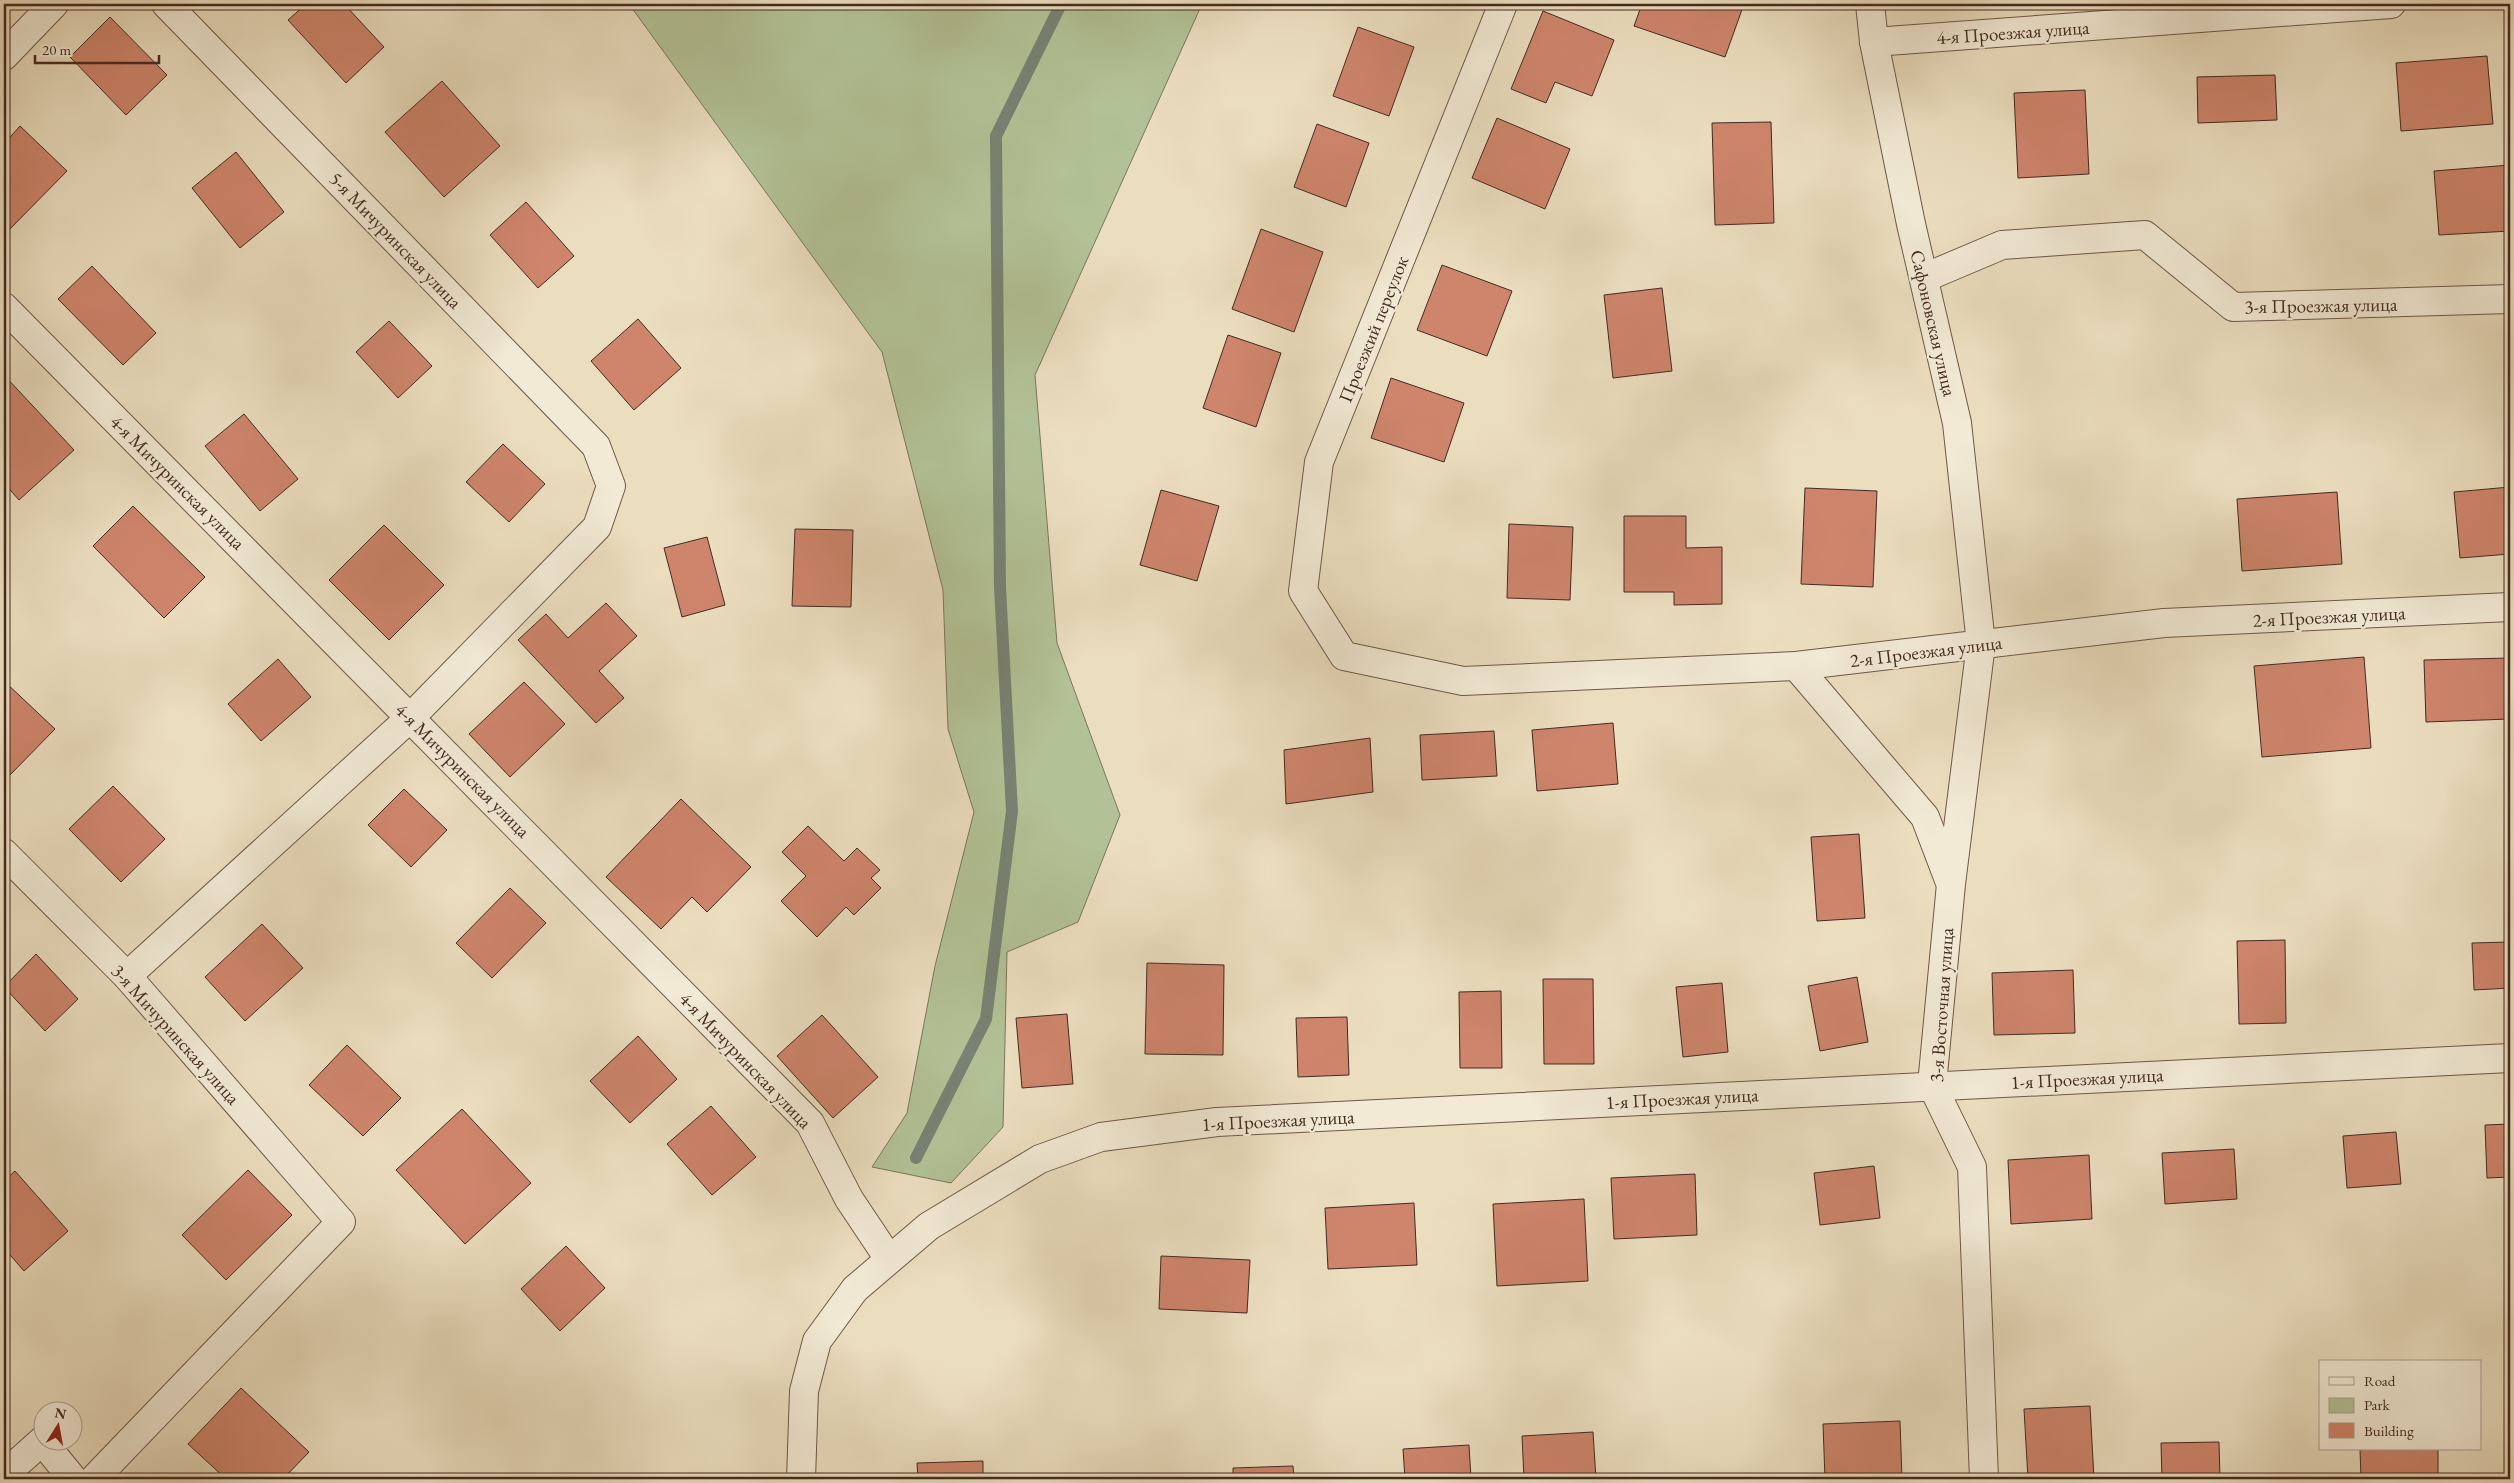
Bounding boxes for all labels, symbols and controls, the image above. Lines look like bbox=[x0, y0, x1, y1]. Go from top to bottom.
street label: 4-я Проезжая улица bbox=[1936, 15, 2091, 50]
scale bar bbox=[35, 32, 159, 64]
text: 20 m bbox=[42, 40, 71, 59]
street label: 5-я Мичуринская улица bbox=[324, 167, 468, 314]
street label: Сафоновская улица bbox=[1905, 247, 1963, 399]
street label: Проезжий переулок bbox=[1333, 252, 1414, 406]
street label: 3-я Проезжая улица bbox=[2244, 292, 2398, 319]
street label: 4-я Мичуринская улица bbox=[105, 410, 251, 555]
street label: 2-я Проезжая улица bbox=[2252, 600, 2407, 633]
street label: 2-я Проезжая улица bbox=[1849, 630, 2004, 673]
street label: 4-я Мичуринская улица bbox=[390, 698, 536, 843]
street label: 3-я Восточная улица bbox=[1924, 927, 1959, 1083]
street label: 3-я Мичуринская улица bbox=[106, 959, 246, 1110]
street label: 4-я Мичуринская улица bbox=[674, 987, 818, 1134]
street label: 1-я Проезжая улица bbox=[2010, 1062, 2165, 1095]
street label: 1-я Проезжая улица bbox=[1605, 1082, 1760, 1115]
street label: 1-я Проезжая улица bbox=[1201, 1104, 1356, 1137]
legend bbox=[2319, 1360, 2482, 1450]
text: Road bbox=[2364, 1371, 2396, 1390]
text: Park bbox=[2364, 1395, 2391, 1414]
north arrow bbox=[32, 1400, 82, 1450]
text: N bbox=[53, 1403, 68, 1423]
text: Building bbox=[2364, 1421, 2414, 1440]

